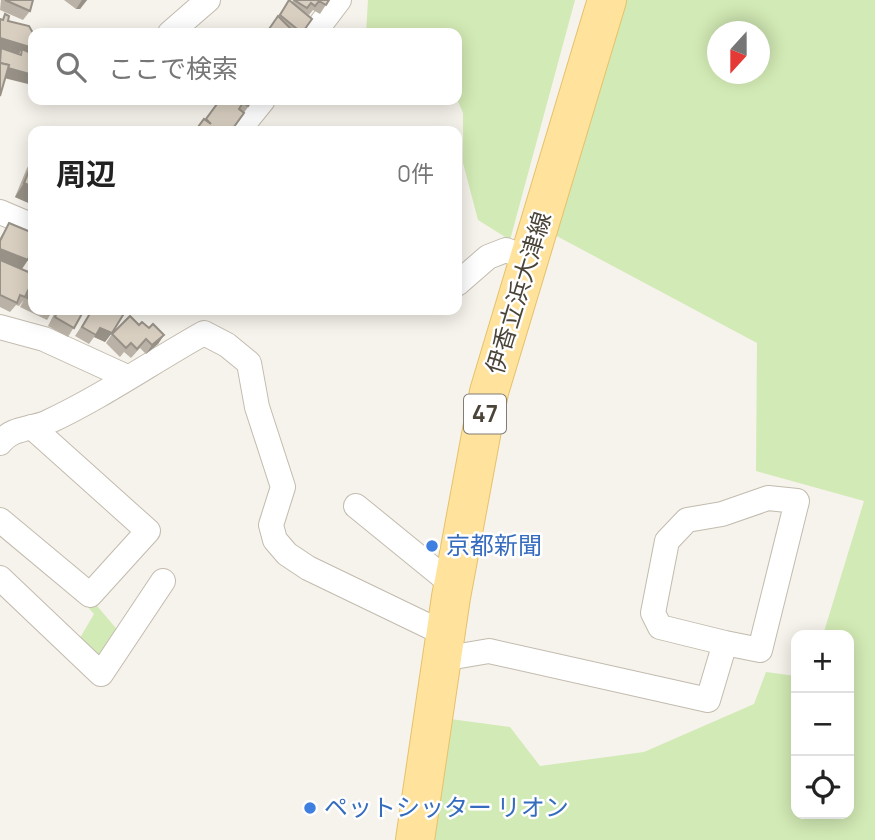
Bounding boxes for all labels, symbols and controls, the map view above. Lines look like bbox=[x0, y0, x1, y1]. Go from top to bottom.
north arrow bbox=[707, 21, 770, 84]
search box bbox=[28, 28, 462, 105]
icon: search bbox=[52, 48, 90, 86]
text: ここで検索 bbox=[108, 50, 238, 86]
text: 周辺 bbox=[56, 153, 116, 194]
text: 0件 bbox=[397, 157, 434, 189]
street label: 伊香立浜大津線 bbox=[477, 207, 558, 378]
road number: 47 bbox=[464, 394, 506, 434]
place label: 京都新聞 bbox=[446, 528, 542, 561]
marker: 京都新聞 bbox=[424, 538, 440, 554]
map controls bbox=[791, 630, 854, 819]
button: + bbox=[791, 630, 854, 693]
button: − bbox=[791, 693, 854, 756]
button: locate bbox=[791, 756, 854, 819]
place label: ペットシッター リオン bbox=[324, 790, 569, 823]
marker: ペットシッター リオン bbox=[302, 800, 318, 816]

